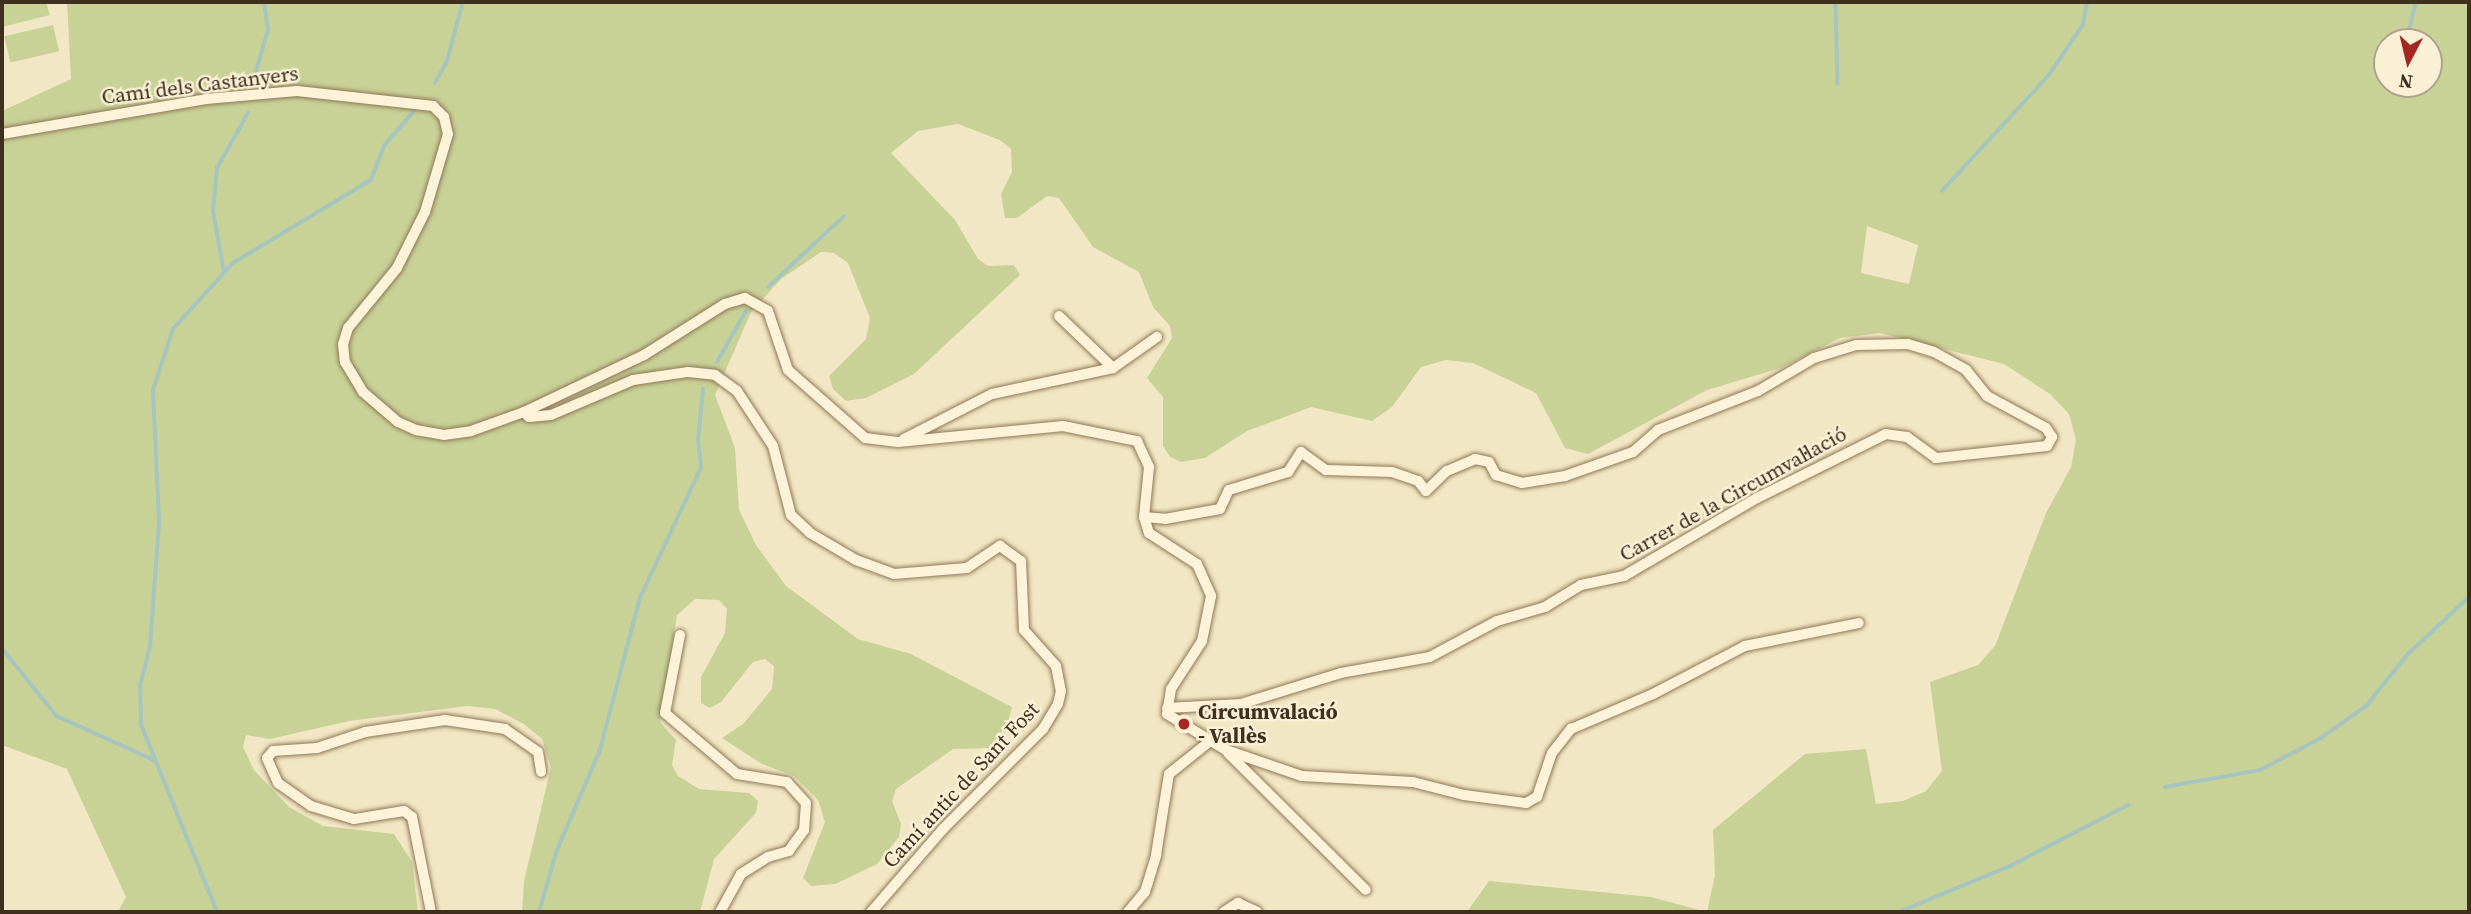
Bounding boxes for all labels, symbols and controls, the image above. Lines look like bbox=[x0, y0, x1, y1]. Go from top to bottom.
north arrow bbox=[2373, 28, 2443, 98]
street label: Camí dels Castanyers bbox=[100, 60, 300, 110]
text: N bbox=[2397, 68, 2414, 96]
street label: Carrer de la Circumval·lació bbox=[1615, 421, 1851, 567]
street label: Camí antic de Sant Fost bbox=[878, 697, 1044, 873]
place label: Circumvalació - Vallès bbox=[1198, 699, 1338, 749]
marker: Circumvalació - Vallès bbox=[1176, 716, 1192, 732]

